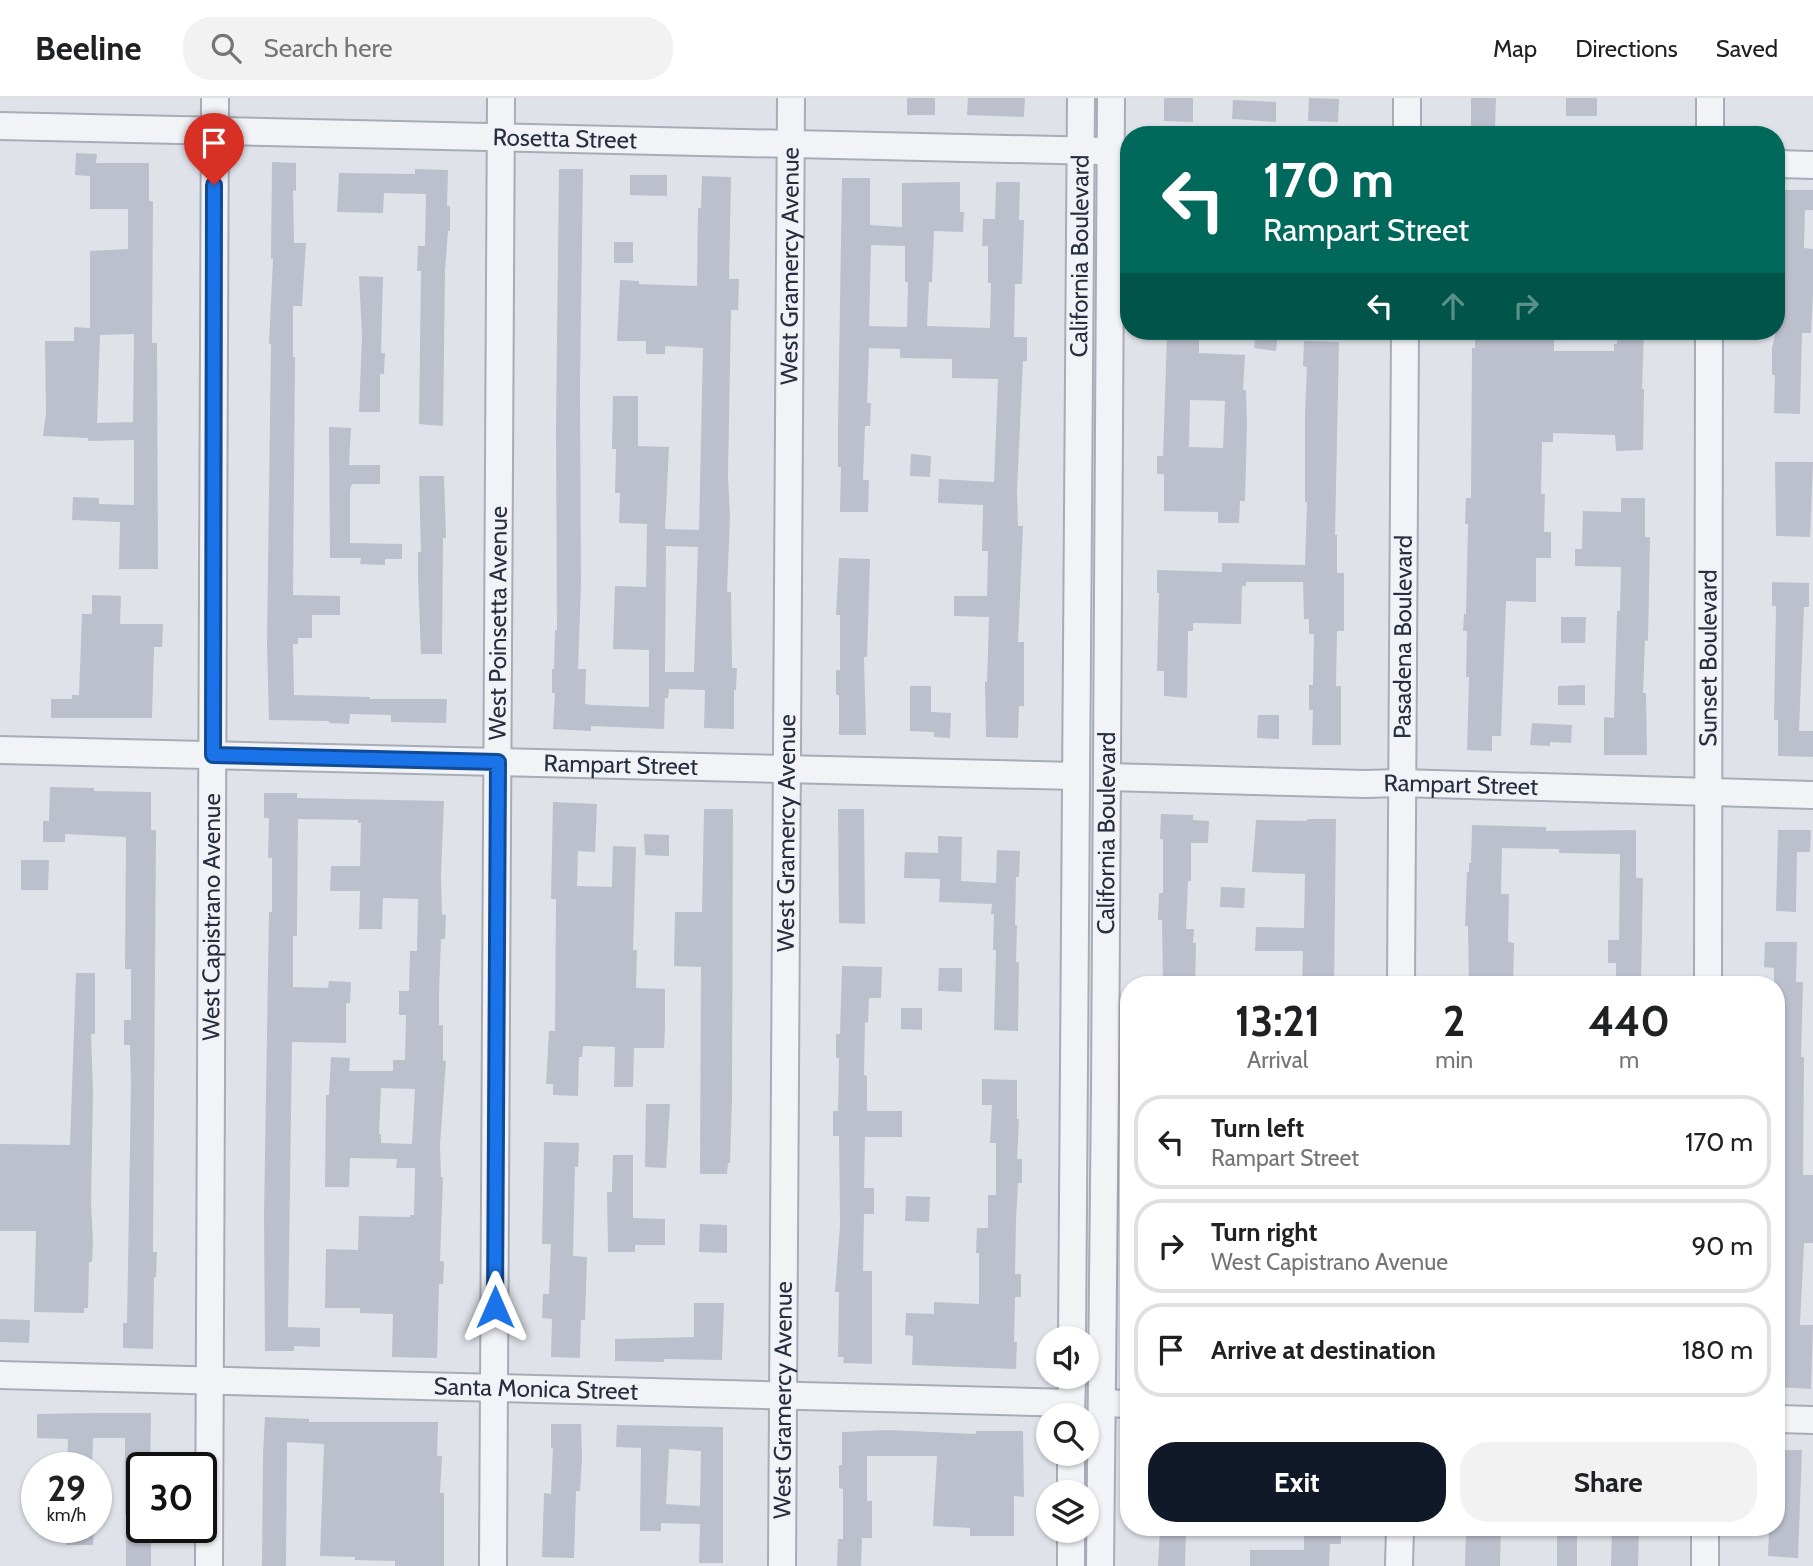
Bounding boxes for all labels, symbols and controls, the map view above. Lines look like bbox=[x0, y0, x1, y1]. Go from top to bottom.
search box bbox=[183, 17, 673, 80]
text: Beeline bbox=[35, 28, 141, 68]
icon: search bbox=[207, 29, 245, 67]
text: Search here bbox=[263, 32, 393, 64]
text: Map bbox=[1493, 34, 1537, 63]
text: Directions bbox=[1575, 34, 1678, 63]
text: Saved bbox=[1716, 34, 1778, 63]
pin bbox=[184, 113, 244, 185]
street label: Rosetta Street bbox=[492, 122, 637, 154]
icon: arrive bbox=[195, 124, 233, 162]
street label: West Gramercy Avenue bbox=[774, 147, 805, 385]
text: 170 m bbox=[1263, 150, 1394, 209]
icon: left bbox=[1148, 154, 1239, 245]
street label: California Boulevard bbox=[1064, 155, 1095, 357]
text: Rampart Street bbox=[1263, 210, 1469, 249]
icon: left bbox=[1361, 287, 1399, 325]
icon: ahead bbox=[1434, 287, 1472, 325]
icon: right bbox=[1507, 287, 1545, 325]
street label: West Poinsetta Avenue bbox=[483, 506, 513, 740]
street label: Pasadena Boulevard bbox=[1388, 535, 1418, 739]
street label: Sunset Boulevard bbox=[1693, 569, 1723, 747]
street label: West Gramercy Avenue bbox=[771, 714, 801, 952]
street label: California Boulevard bbox=[1091, 732, 1121, 934]
street label: Rampart Street bbox=[543, 748, 698, 781]
street label: Rampart Street bbox=[1383, 768, 1539, 801]
street label: West Capistrano Avenue bbox=[196, 793, 226, 1041]
text: 13:21 bbox=[1235, 995, 1320, 1047]
text: 2 bbox=[1443, 995, 1465, 1047]
text: 440 bbox=[1588, 995, 1670, 1047]
text: Arrival bbox=[1247, 1046, 1308, 1074]
text: min bbox=[1435, 1046, 1473, 1074]
text: m bbox=[1619, 1046, 1639, 1074]
text: Turn left bbox=[1211, 1112, 1304, 1144]
icon: left bbox=[1152, 1123, 1190, 1161]
text: 170 m bbox=[1685, 1126, 1753, 1158]
text: Rampart Street bbox=[1211, 1144, 1359, 1172]
text: Turn right bbox=[1211, 1216, 1317, 1248]
icon: right bbox=[1152, 1227, 1190, 1265]
text: 90 m bbox=[1691, 1230, 1753, 1262]
text: West Capistrano Avenue bbox=[1211, 1248, 1448, 1276]
position arrow bbox=[458, 1270, 532, 1344]
street label: West Gramercy Avenue bbox=[767, 1281, 798, 1519]
map controls bbox=[1036, 1326, 1099, 1543]
button: sound bbox=[1036, 1326, 1099, 1389]
icon: arrive bbox=[1152, 1331, 1190, 1369]
text: Arrive at destination bbox=[1211, 1334, 1436, 1366]
text: 180 m bbox=[1682, 1334, 1753, 1366]
street label: Santa Monica Street bbox=[433, 1371, 638, 1406]
button: search bbox=[1036, 1403, 1099, 1466]
button: Exit bbox=[1148, 1442, 1446, 1522]
button: Share bbox=[1460, 1442, 1757, 1522]
speed limit sign: 30 bbox=[126, 1452, 217, 1543]
text: 29 bbox=[47, 1467, 86, 1510]
button: layers bbox=[1036, 1480, 1099, 1543]
text: km/h bbox=[47, 1504, 86, 1526]

